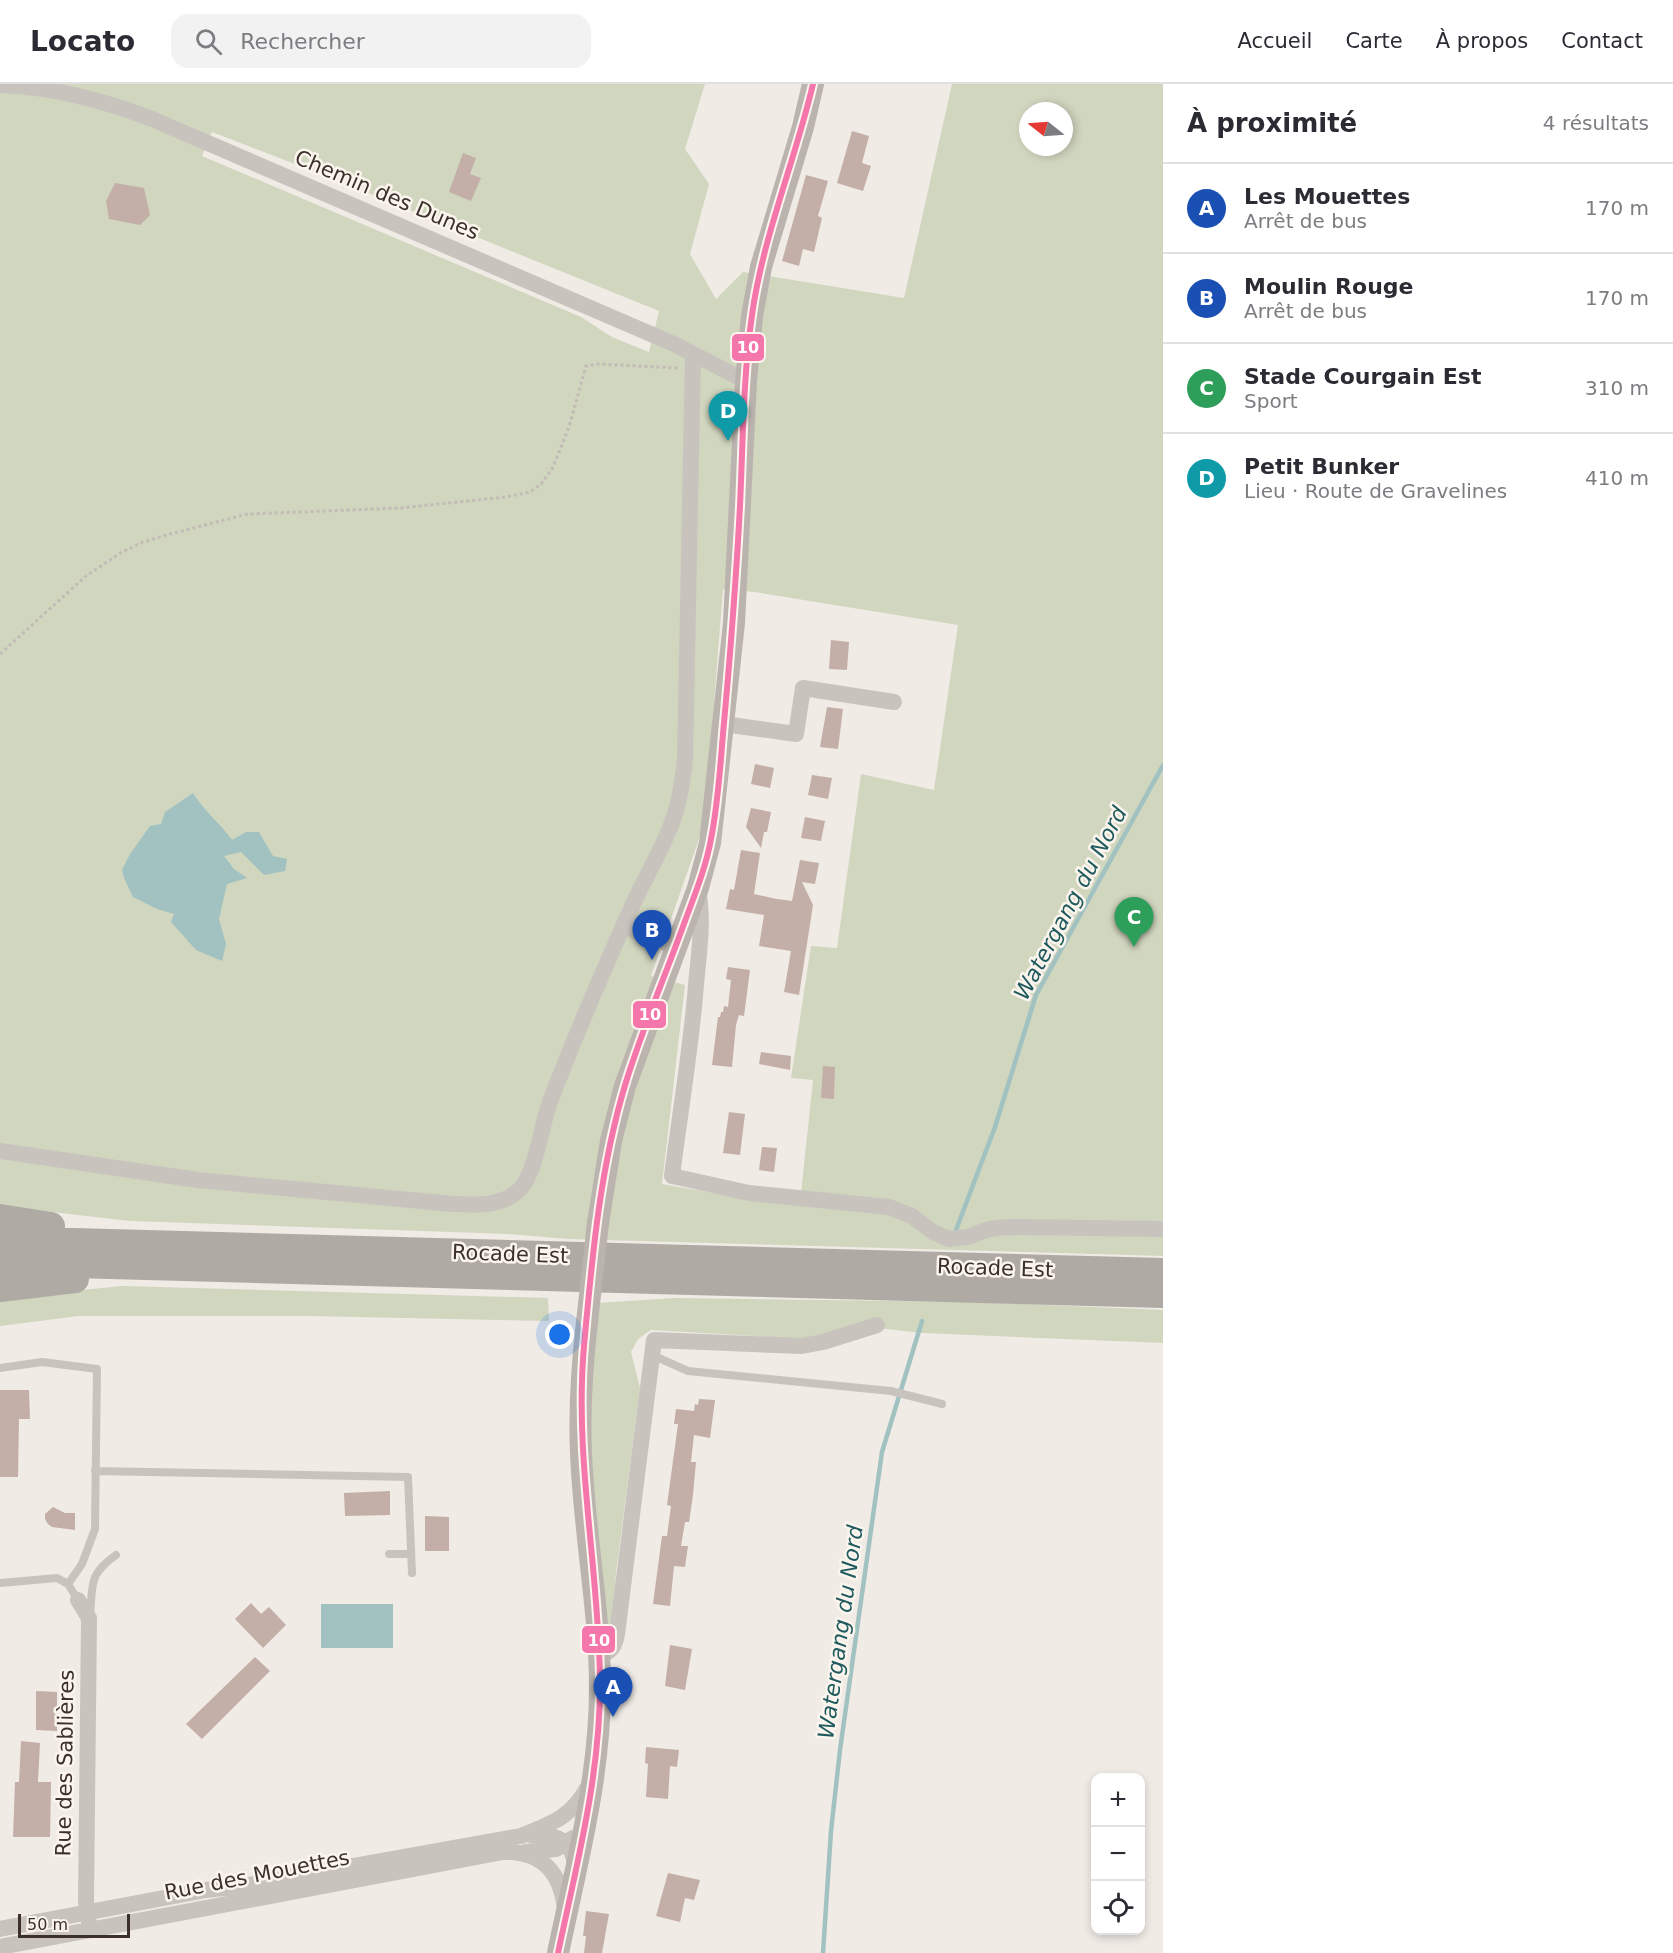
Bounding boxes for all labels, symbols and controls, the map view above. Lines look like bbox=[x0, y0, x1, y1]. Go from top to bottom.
search box bbox=[171, 14, 591, 68]
text: Locato bbox=[30, 25, 135, 58]
icon: search bbox=[192, 25, 225, 58]
text: Rechercher bbox=[240, 29, 365, 54]
text: Accueil bbox=[1237, 29, 1312, 53]
text: Carte bbox=[1345, 29, 1403, 53]
text: À propos bbox=[1436, 29, 1528, 53]
text: Contact bbox=[1561, 29, 1643, 53]
north arrow bbox=[1019, 102, 1073, 156]
text: À proximité bbox=[1187, 108, 1357, 138]
text: 4 résultats bbox=[1543, 111, 1649, 135]
street label: Chemin des Dunes bbox=[291, 145, 483, 245]
text: Les Mouettes bbox=[1244, 184, 1410, 209]
text: A bbox=[1199, 196, 1214, 220]
text: 170 m bbox=[1585, 196, 1649, 220]
text: Arrêt de bus bbox=[1244, 209, 1367, 233]
text: Moulin Rouge bbox=[1244, 274, 1413, 299]
text: B bbox=[1199, 286, 1214, 310]
text: 170 m bbox=[1585, 286, 1649, 310]
text: Arrêt de bus bbox=[1244, 299, 1367, 323]
line badge: 10 bbox=[731, 333, 765, 362]
text: 10 bbox=[737, 338, 759, 357]
text: Stade Courgain Est bbox=[1244, 364, 1481, 389]
text: C bbox=[1199, 376, 1214, 400]
text: 310 m bbox=[1585, 376, 1649, 400]
text: Sport bbox=[1244, 389, 1298, 413]
pin: D bbox=[708, 392, 748, 441]
text: Petit Bunker bbox=[1244, 454, 1399, 479]
text: D bbox=[1198, 466, 1215, 490]
text: 410 m bbox=[1585, 466, 1649, 490]
text: Lieu · Route de Gravelines bbox=[1244, 479, 1507, 503]
water label: Watergang du Nord bbox=[1009, 801, 1133, 1004]
pin: C bbox=[1114, 898, 1154, 947]
pin: B bbox=[632, 910, 672, 960]
line badge: 10 bbox=[632, 1000, 667, 1029]
text: 10 bbox=[639, 1005, 661, 1024]
street label: Rocade Est bbox=[451, 1240, 569, 1268]
street label: Rocade Est bbox=[936, 1254, 1054, 1282]
your location bbox=[545, 1320, 574, 1349]
water label: Watergang du Nord bbox=[813, 1523, 868, 1740]
line badge: 10 bbox=[581, 1625, 616, 1654]
text: 10 bbox=[588, 1631, 610, 1650]
pin: A bbox=[594, 1668, 632, 1717]
street label: Rue des Sablières bbox=[51, 1670, 79, 1856]
map controls bbox=[1091, 1773, 1145, 1935]
button: + bbox=[1091, 1773, 1145, 1827]
button: − bbox=[1091, 1827, 1145, 1881]
street label: Rue des Mouettes bbox=[162, 1845, 352, 1905]
button: locate bbox=[1091, 1881, 1145, 1935]
scale bar bbox=[18, 1911, 130, 1938]
text: 50 m bbox=[27, 1915, 68, 1934]

